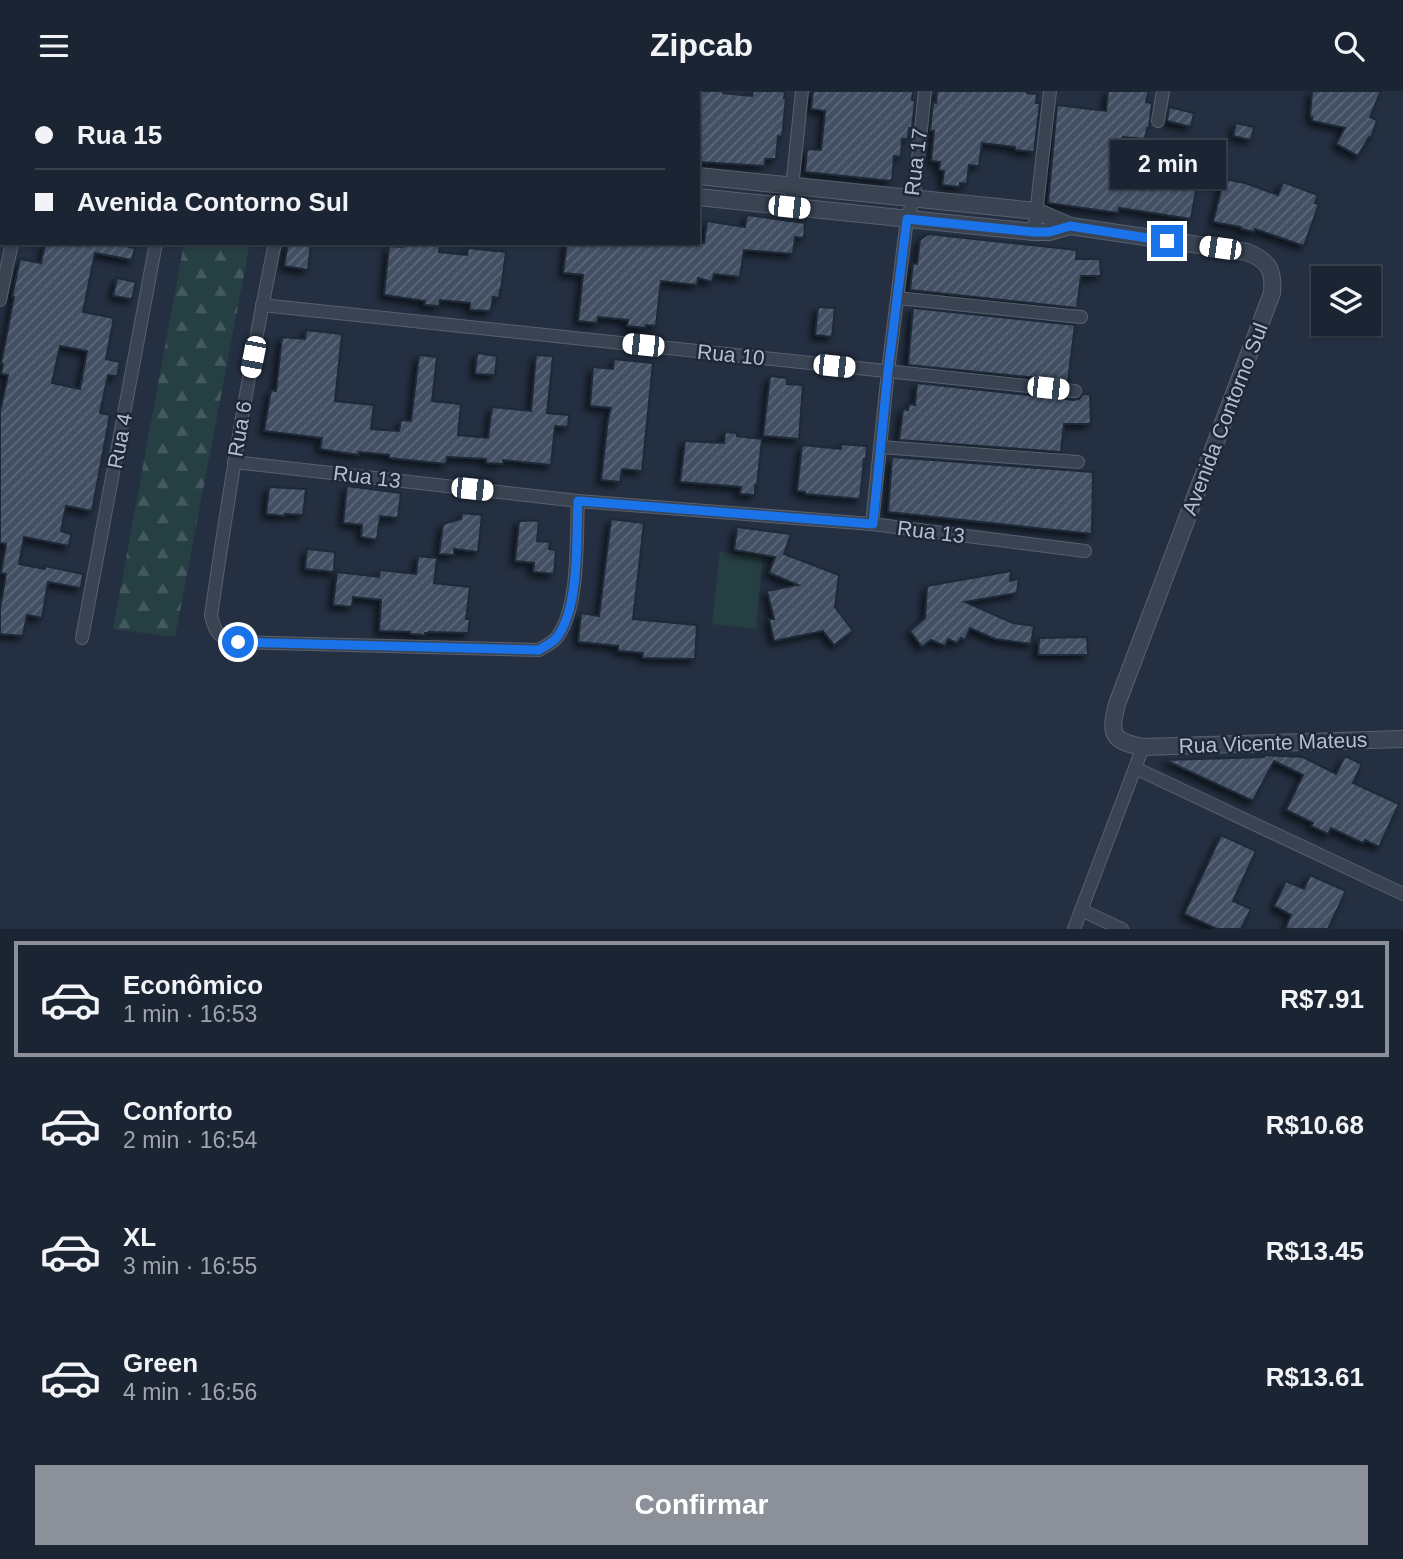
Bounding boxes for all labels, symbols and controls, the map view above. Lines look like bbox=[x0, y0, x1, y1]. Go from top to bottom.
icon: menu bbox=[35, 27, 73, 65]
text: Zipcab bbox=[650, 27, 753, 63]
icon: search bbox=[1330, 27, 1368, 65]
text: Rua 15 bbox=[77, 120, 162, 150]
street label: Rua 17 bbox=[900, 127, 931, 197]
callout: 2 min bbox=[1109, 139, 1225, 188]
text: 2 min bbox=[1138, 151, 1198, 177]
text: Avenida Contorno Sul bbox=[77, 187, 349, 217]
car bbox=[768, 194, 811, 220]
route end bbox=[1151, 225, 1183, 257]
car bbox=[1198, 235, 1243, 261]
map controls bbox=[1311, 266, 1381, 336]
button: layers bbox=[1311, 266, 1381, 336]
street label: Avenida Contorno Sul bbox=[1177, 320, 1272, 518]
car bbox=[622, 332, 665, 358]
car bbox=[239, 334, 268, 380]
street label: Rua 10 bbox=[696, 340, 766, 369]
car bbox=[813, 353, 856, 379]
car bbox=[1027, 375, 1070, 401]
street label: Rua 6 bbox=[223, 399, 256, 459]
street label: Rua 4 bbox=[103, 411, 136, 471]
street label: Rua 13 bbox=[332, 461, 402, 492]
car bbox=[451, 476, 494, 502]
street label: Rua 13 bbox=[896, 516, 966, 547]
route start bbox=[222, 626, 254, 658]
street label: Rua Vicente Mateus bbox=[1178, 728, 1368, 757]
icon: car bbox=[39, 968, 102, 1031]
text: Econômico bbox=[123, 970, 263, 1000]
text: R$7.91 bbox=[1280, 984, 1364, 1014]
text: 1 min · 16:53 bbox=[123, 1001, 257, 1027]
icon: car bbox=[39, 1094, 102, 1157]
text: Conforto bbox=[123, 1096, 233, 1126]
text: R$10.68 bbox=[1266, 1110, 1364, 1140]
text: 2 min · 16:54 bbox=[123, 1127, 257, 1153]
icon: car bbox=[39, 1220, 102, 1283]
text: XL bbox=[123, 1222, 156, 1252]
text: R$13.45 bbox=[1266, 1236, 1364, 1266]
text: 3 min · 16:55 bbox=[123, 1253, 257, 1279]
icon: car bbox=[39, 1346, 102, 1409]
text: Green bbox=[123, 1348, 198, 1378]
text: R$13.61 bbox=[1266, 1362, 1364, 1392]
text: 4 min · 16:56 bbox=[123, 1379, 257, 1405]
button: Confirmar bbox=[35, 1465, 1368, 1545]

